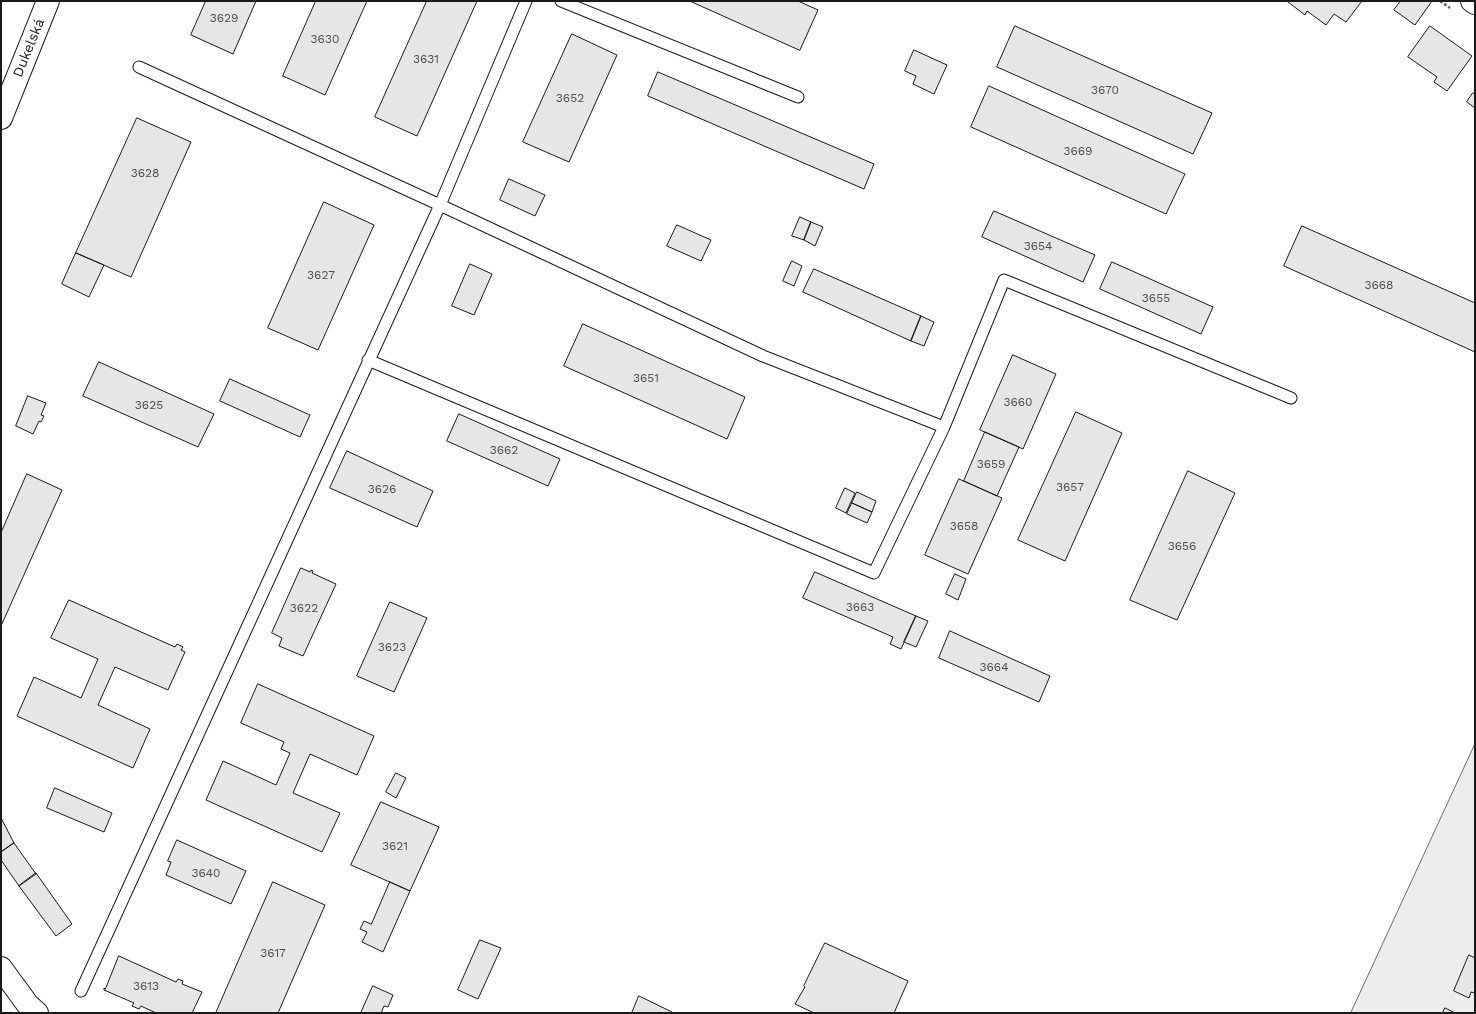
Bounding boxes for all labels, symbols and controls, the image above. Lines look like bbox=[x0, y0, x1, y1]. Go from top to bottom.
house number: 3629 bbox=[210, 11, 238, 25]
street label: Dukelská bbox=[10, 16, 48, 80]
house number: 3630 bbox=[311, 32, 339, 46]
house number: 3631 bbox=[413, 52, 439, 66]
house number: 3670 bbox=[1091, 83, 1119, 97]
house number: 3652 bbox=[556, 91, 584, 105]
house number: 3669 bbox=[1064, 144, 1092, 158]
house number: 3628 bbox=[131, 166, 159, 180]
house number: 3654 bbox=[1024, 239, 1052, 253]
house number: 3627 bbox=[307, 268, 335, 282]
house number: 3668 bbox=[1365, 278, 1393, 292]
house number: 3655 bbox=[1142, 291, 1170, 305]
house number: 3651 bbox=[633, 371, 659, 385]
house number: 3660 bbox=[1003, 395, 1033, 409]
house number: 3625 bbox=[135, 398, 163, 412]
house number: 3662 bbox=[490, 443, 518, 457]
house number: 3659 bbox=[977, 457, 1005, 471]
house number: 3657 bbox=[1056, 480, 1084, 494]
house number: 3626 bbox=[368, 482, 396, 496]
house number: 3658 bbox=[950, 519, 978, 533]
house number: 3656 bbox=[1168, 539, 1196, 553]
house number: 3663 bbox=[846, 600, 874, 614]
house number: 3622 bbox=[290, 601, 318, 615]
house number: 3623 bbox=[378, 640, 406, 654]
house number: 3664 bbox=[980, 660, 1008, 674]
house number: 3621 bbox=[382, 839, 408, 853]
house number: 3640 bbox=[191, 866, 221, 880]
house number: 3617 bbox=[260, 946, 286, 960]
house number: 3613 bbox=[133, 979, 159, 993]

